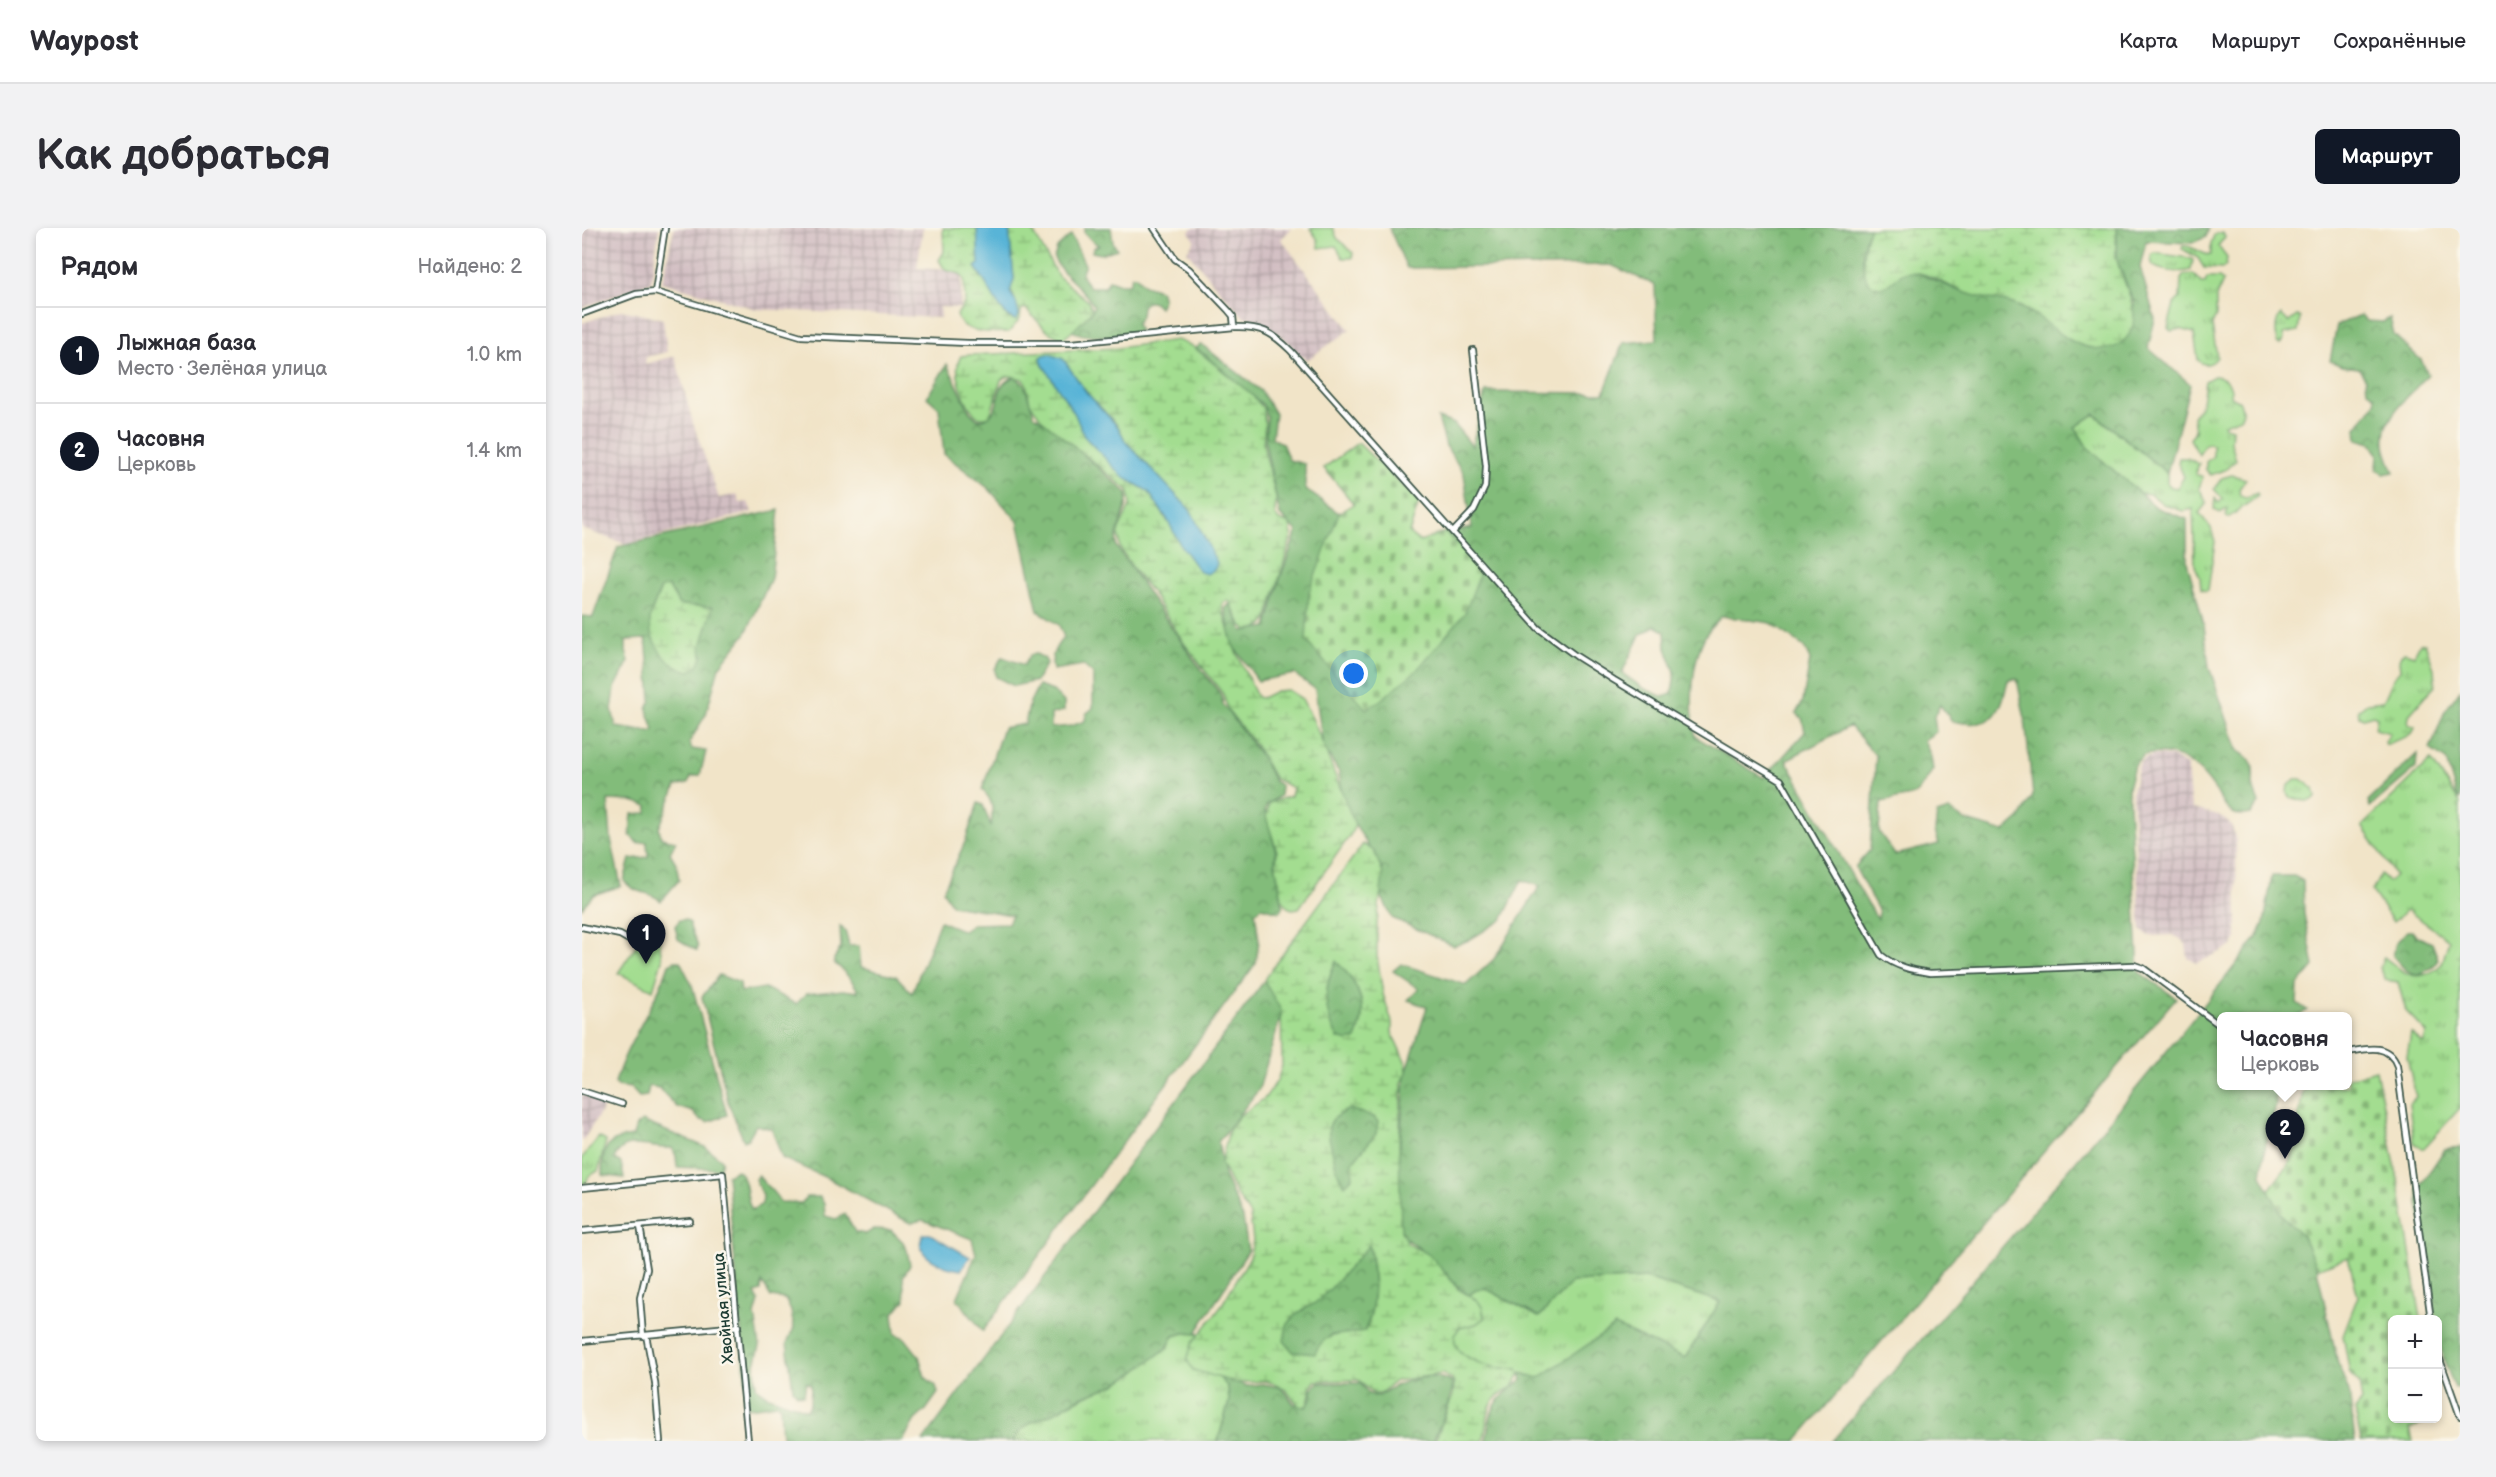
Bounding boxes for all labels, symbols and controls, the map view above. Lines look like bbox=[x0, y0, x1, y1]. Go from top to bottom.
text: Waypost bbox=[30, 25, 139, 58]
text: Карта bbox=[2119, 29, 2178, 54]
text: Маршрут bbox=[2211, 29, 2300, 54]
text: Сохранённые bbox=[2333, 29, 2466, 54]
button: Маршрут bbox=[2315, 129, 2460, 184]
text: Как добраться bbox=[36, 131, 331, 182]
text: Рядом bbox=[60, 252, 138, 283]
text: Найдено: 2 bbox=[418, 255, 522, 279]
text: Лыжная база bbox=[117, 330, 256, 357]
text: 1 bbox=[75, 343, 84, 367]
text: 1.0 km bbox=[467, 343, 522, 367]
text: Место · Зелёная улица bbox=[117, 357, 327, 381]
text: Часовня bbox=[117, 426, 205, 453]
text: 2 bbox=[74, 439, 85, 463]
text: 1.4 km bbox=[466, 439, 522, 463]
text: Церковь bbox=[117, 453, 196, 477]
your location bbox=[1339, 659, 1368, 688]
pin: 1 bbox=[626, 914, 666, 964]
popup bbox=[2217, 1012, 2352, 1090]
text: Часовня bbox=[2240, 1026, 2329, 1053]
text: Церковь bbox=[2240, 1053, 2319, 1077]
pin: 2 bbox=[2266, 1110, 2304, 1159]
street label: Хвойная улица bbox=[710, 1251, 738, 1364]
map controls bbox=[2388, 1315, 2442, 1423]
button: + bbox=[2388, 1315, 2442, 1369]
button: − bbox=[2388, 1369, 2442, 1423]

